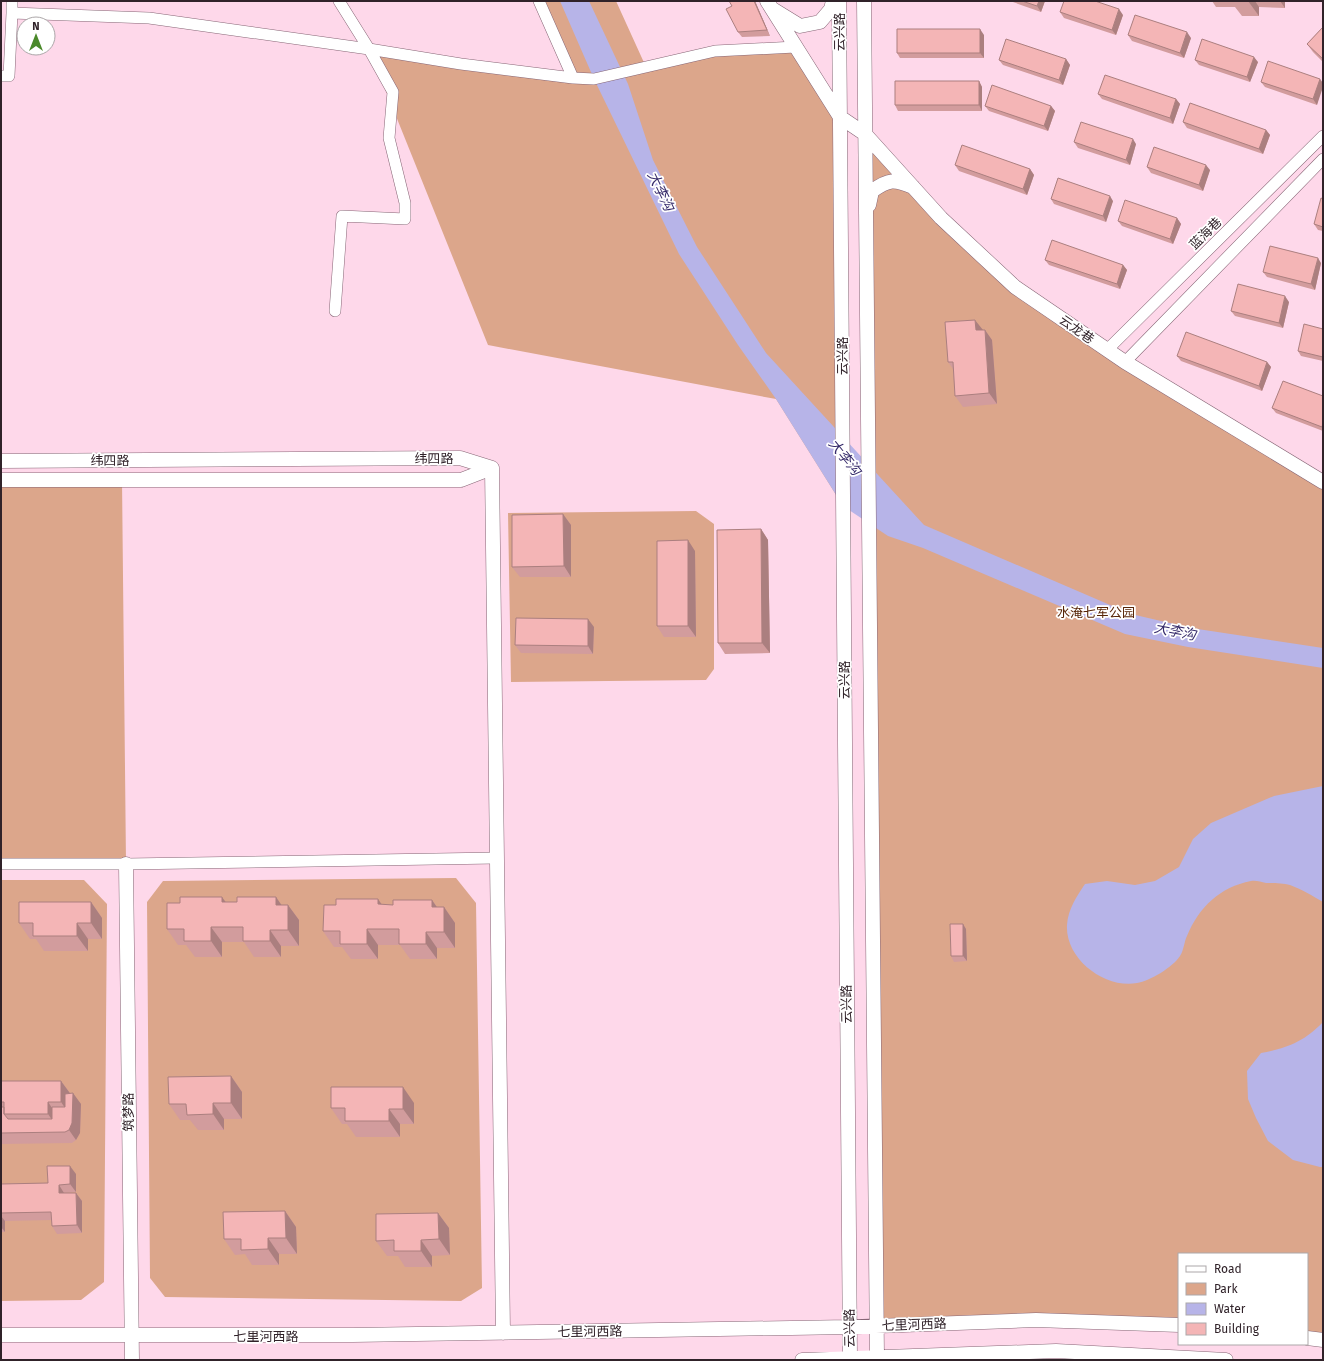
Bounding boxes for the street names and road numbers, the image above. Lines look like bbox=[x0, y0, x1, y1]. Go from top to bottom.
street label: 云兴路 bbox=[832, 12, 847, 52]
street label: 蓝海巷 bbox=[1186, 214, 1224, 252]
street label: 云龙巷 bbox=[1056, 312, 1097, 347]
street label: 云兴路 bbox=[835, 336, 850, 376]
street label: 纬四路 bbox=[414, 451, 454, 466]
street label: 纬四路 bbox=[90, 453, 130, 468]
street label: 云兴路 bbox=[837, 660, 852, 700]
street label: 云兴路 bbox=[839, 984, 854, 1024]
street label: 筑梦路 bbox=[121, 1092, 136, 1132]
street label: 云兴路 bbox=[842, 1308, 857, 1348]
street label: 七里河西路 bbox=[881, 1316, 947, 1333]
street label: 七里河西路 bbox=[557, 1323, 623, 1340]
street label: 七里河西路 bbox=[233, 1329, 299, 1344]

